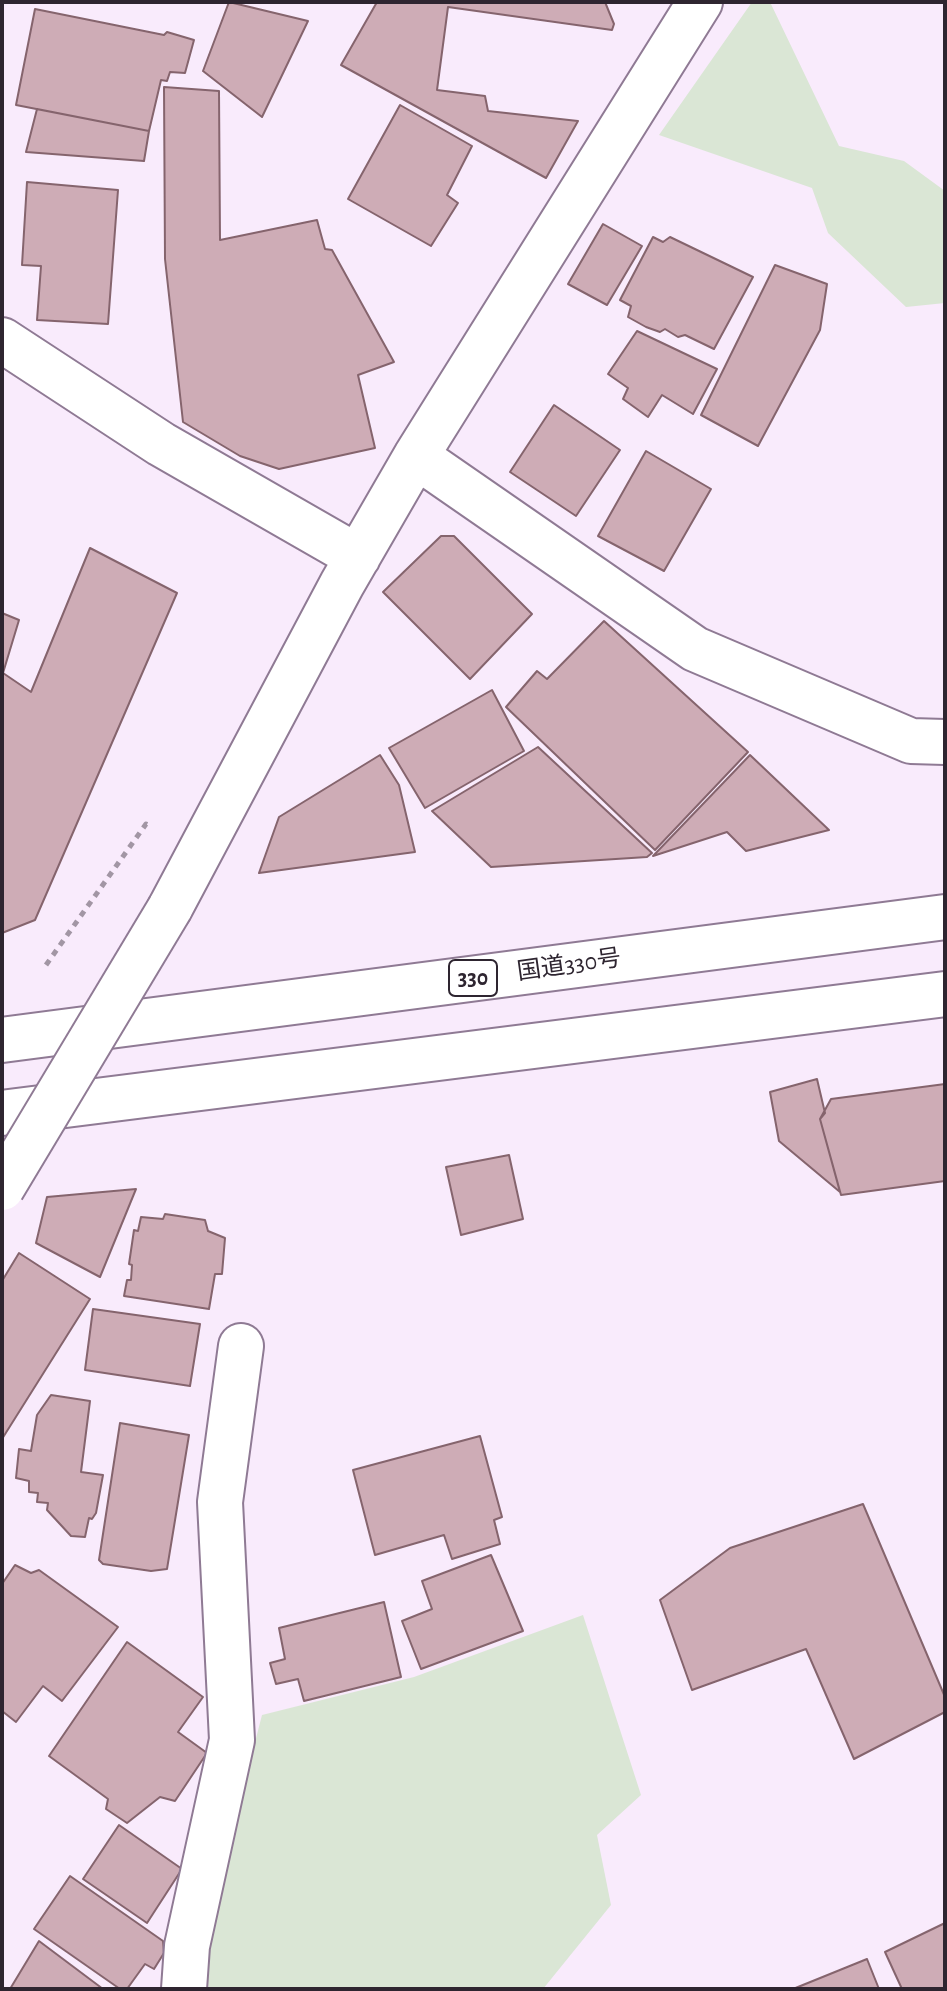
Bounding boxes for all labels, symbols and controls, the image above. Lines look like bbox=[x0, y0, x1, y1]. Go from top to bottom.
street label: 国道330号 bbox=[515, 943, 623, 987]
road number: 330 bbox=[449, 960, 497, 996]

